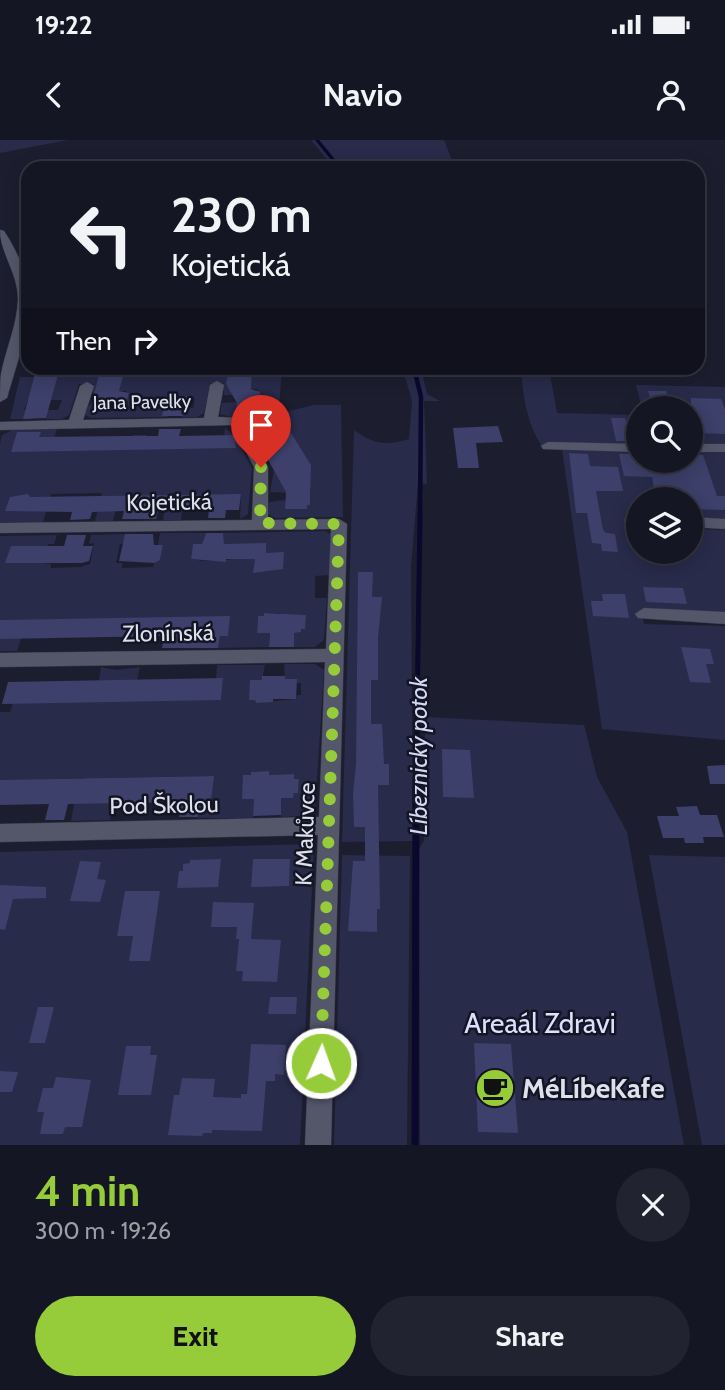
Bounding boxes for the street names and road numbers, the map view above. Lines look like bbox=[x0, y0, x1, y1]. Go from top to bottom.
street label: Jana Pavelky bbox=[91, 390, 192, 414]
street label: Kojetická bbox=[126, 487, 212, 517]
street label: Zlonínská bbox=[122, 618, 214, 648]
street label: K Makůvce bbox=[289, 782, 321, 886]
street label: Pod Školou bbox=[109, 789, 219, 820]

